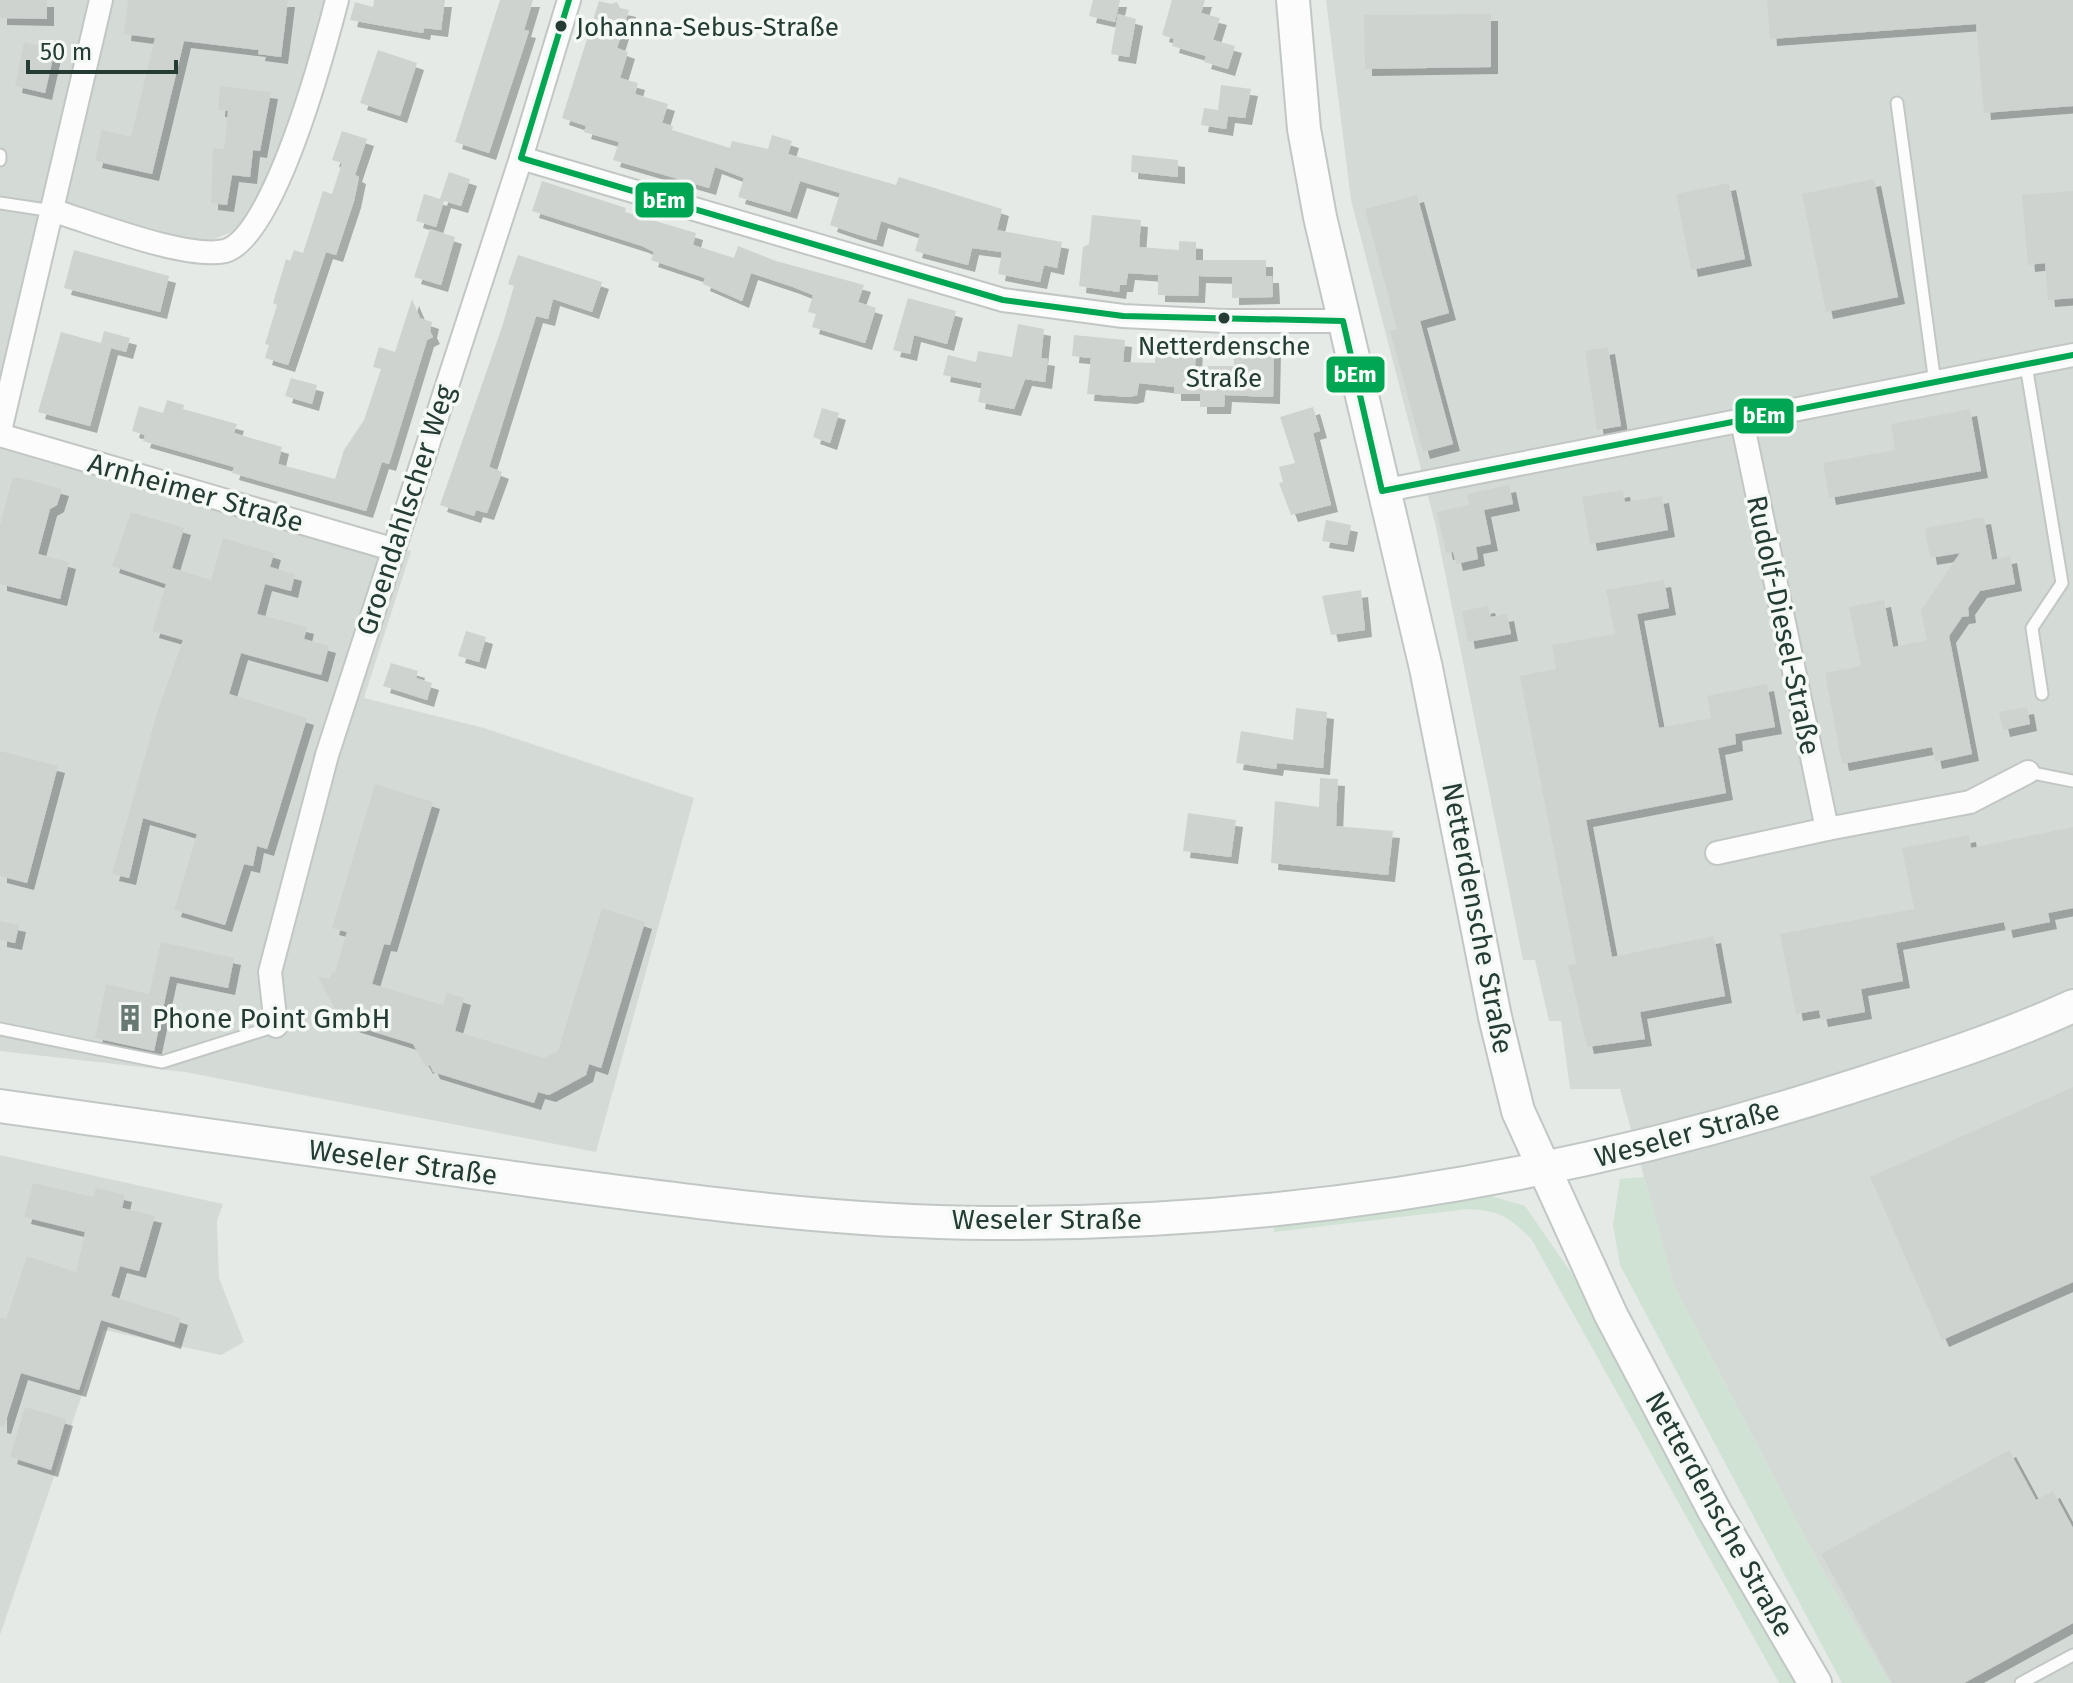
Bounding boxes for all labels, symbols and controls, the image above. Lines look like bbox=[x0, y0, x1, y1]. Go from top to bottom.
place label: Johanna-Sebus-Straße bbox=[576, 12, 839, 43]
marker: Johanna-Sebus-Straße bbox=[553, 18, 569, 34]
scale bar bbox=[28, 24, 176, 74]
text: 50 m bbox=[40, 38, 92, 66]
line badge: bEm bbox=[634, 181, 695, 219]
text: bEm bbox=[642, 187, 686, 214]
marker: Netterdensche Straße bbox=[1216, 310, 1232, 326]
place label: Netterdensche Straße bbox=[1138, 331, 1310, 394]
line badge: bEm bbox=[1325, 355, 1386, 394]
text: bEm bbox=[1333, 361, 1377, 388]
street label: Groendahlscher Weg bbox=[349, 380, 462, 639]
line badge: bEm bbox=[1734, 397, 1795, 435]
text: bEm bbox=[1742, 402, 1786, 429]
street label: Arnheimer Straße bbox=[84, 446, 307, 539]
street label: Rudolf-Diesel-Straße bbox=[1740, 492, 1827, 758]
street label: Netterdensche Straße bbox=[1435, 780, 1520, 1057]
place label: Phone Point GmbH bbox=[152, 1002, 391, 1035]
building icon: Phone Point GmbH bbox=[115, 1003, 145, 1033]
street label: Weseler Straße bbox=[1591, 1093, 1783, 1174]
street label: Weseler Straße bbox=[306, 1133, 499, 1192]
street label: Weseler Straße bbox=[952, 1203, 1142, 1236]
street label: Netterdensche Straße bbox=[1638, 1386, 1801, 1643]

